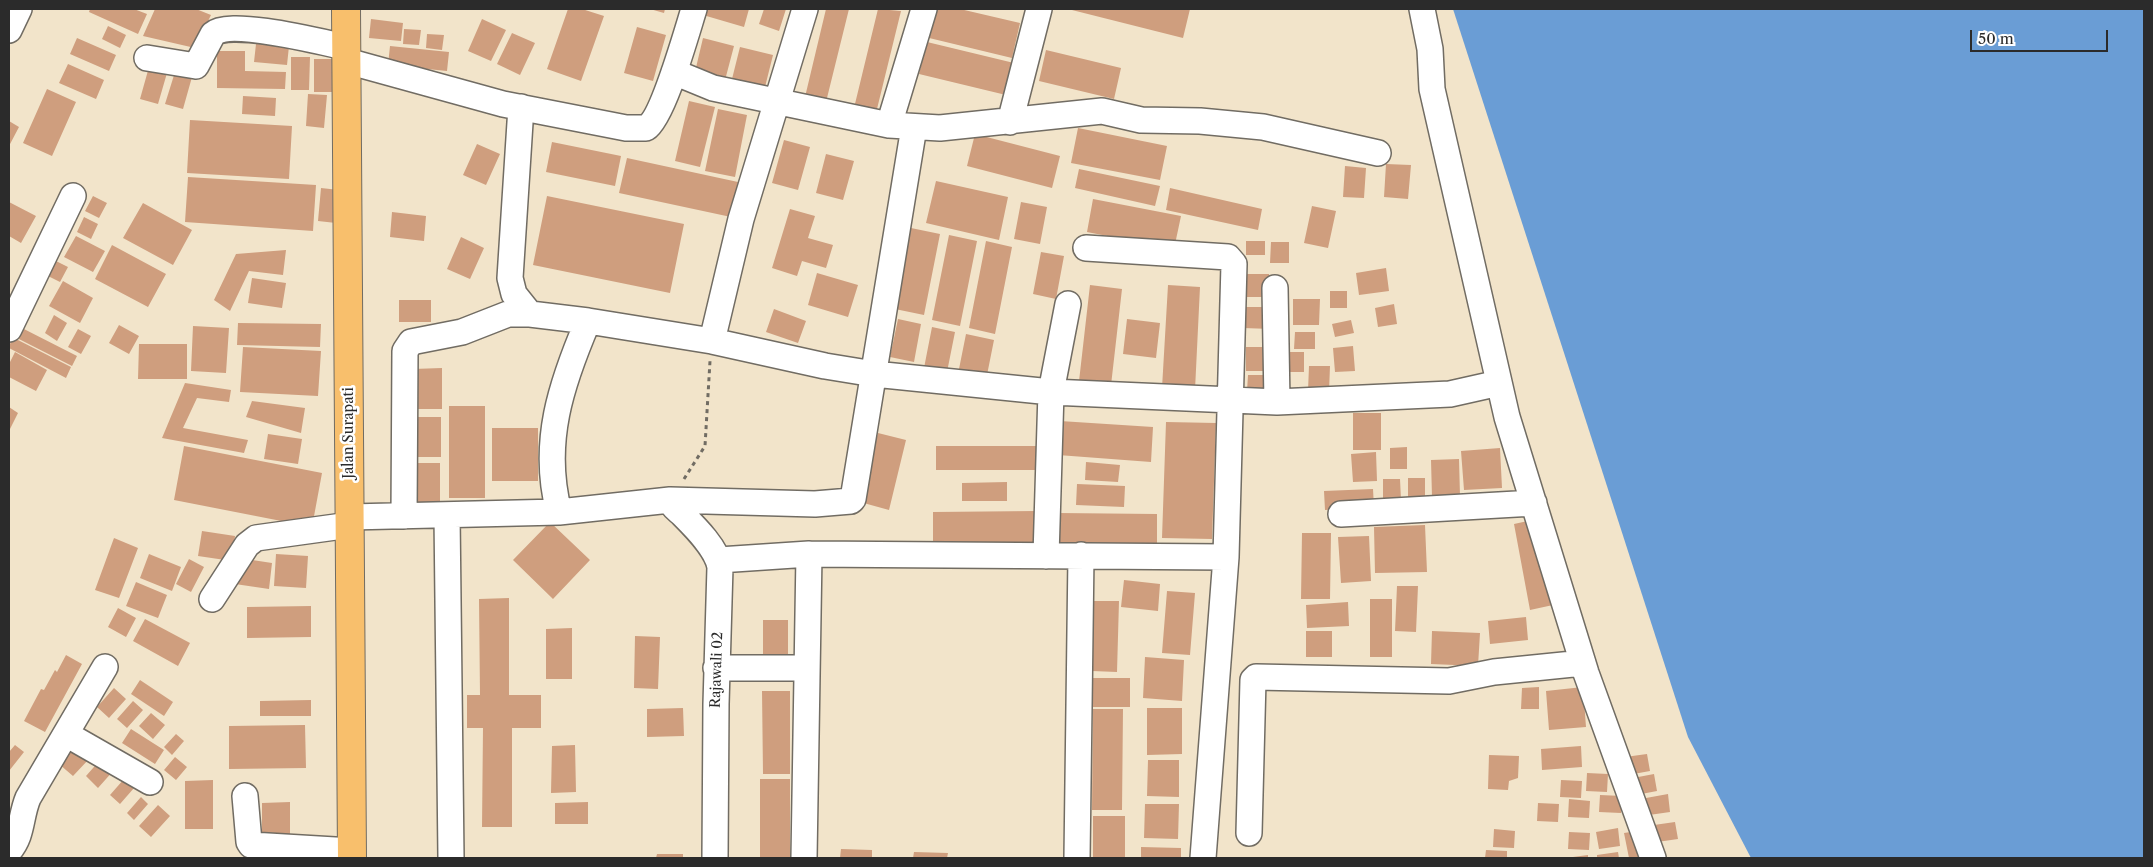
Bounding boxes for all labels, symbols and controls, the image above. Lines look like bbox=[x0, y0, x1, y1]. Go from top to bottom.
scale bar bbox=[1973, 20, 2110, 52]
text: 50 m bbox=[1978, 29, 2014, 48]
street label: Jalan Surapati bbox=[341, 387, 357, 479]
street label: Rajawali 02 bbox=[707, 632, 727, 708]

